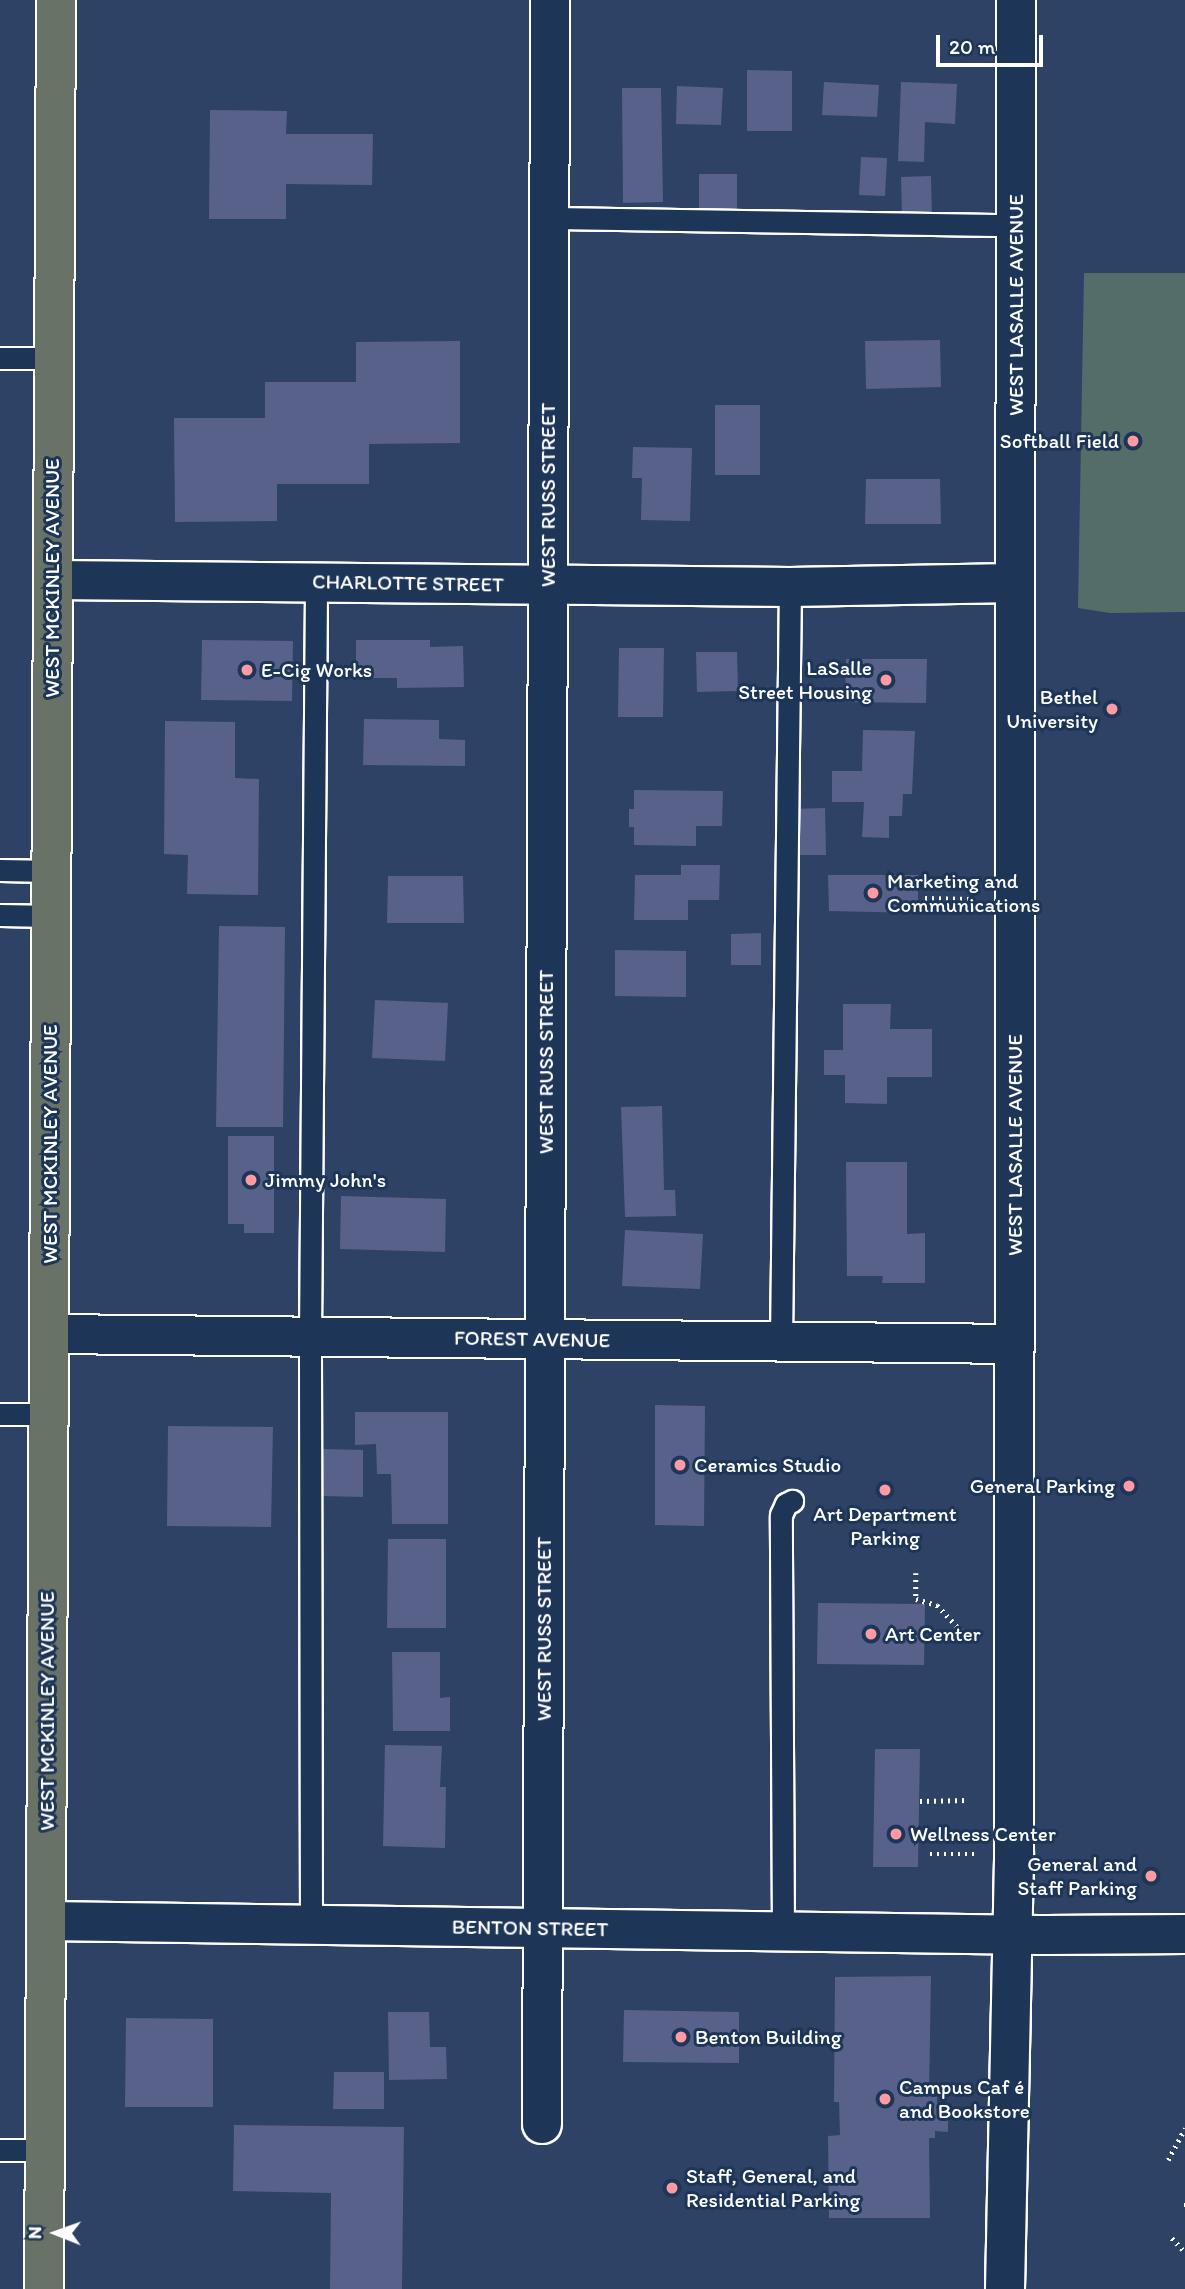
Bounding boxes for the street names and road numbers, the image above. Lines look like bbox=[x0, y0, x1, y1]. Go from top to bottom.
street label: WEST LASALLE AVENUE bbox=[1003, 194, 1029, 416]
street label: WEST RUSS STREET bbox=[535, 403, 561, 587]
street label: WEST MCKINLEY AVENUE bbox=[39, 459, 65, 697]
street label: CHARLOTTE STREET bbox=[312, 569, 504, 597]
street label: WEST RUSS STREET bbox=[533, 970, 559, 1154]
street label: WEST MCKINLEY AVENUE bbox=[37, 1025, 63, 1263]
street label: WEST LASALLE AVENUE bbox=[1002, 1034, 1028, 1256]
street label: FOREST AVENUE bbox=[454, 1325, 610, 1353]
street label: WEST RUSS STREET bbox=[531, 1537, 557, 1721]
street label: WEST MCKINLEY AVENUE bbox=[34, 1592, 60, 1830]
street label: BENTON STREET bbox=[451, 1914, 609, 1942]

